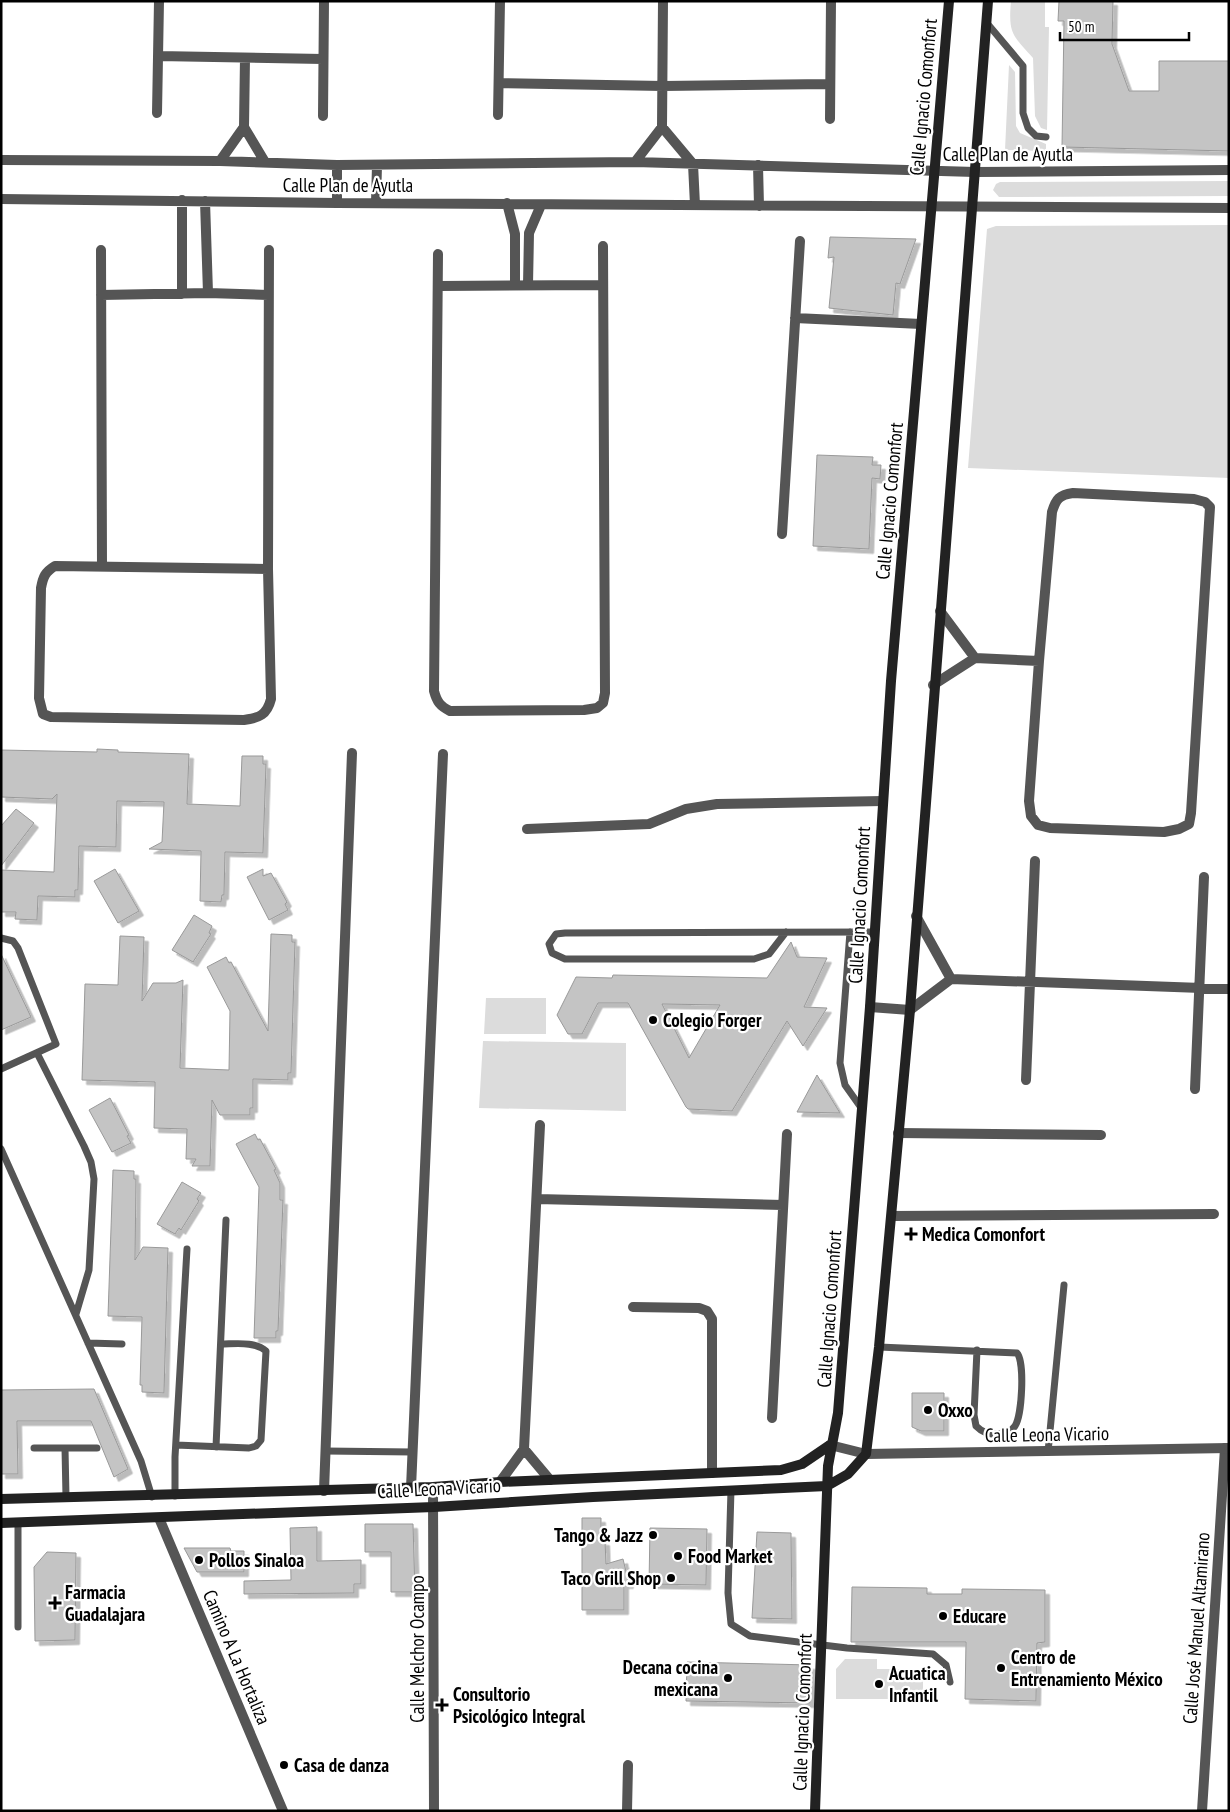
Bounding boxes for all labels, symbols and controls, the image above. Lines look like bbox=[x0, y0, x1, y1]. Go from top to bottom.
scale bar bbox=[1060, 10, 1189, 42]
street label: Calle Ignacio Comonfort bbox=[904, 17, 942, 177]
text: 50 m bbox=[1068, 17, 1094, 36]
street label: Calle Plan de Ayutla bbox=[943, 142, 1073, 166]
street label: Calle Plan de Ayutla bbox=[283, 173, 413, 197]
street label: Calle Ignacio Comonfort bbox=[870, 421, 908, 581]
street label: Calle Ignacio Comonfort bbox=[843, 825, 875, 984]
place label: Colegio Forger bbox=[663, 1008, 762, 1032]
marker: Colegio Forger bbox=[647, 1014, 659, 1026]
place label: Medica Comonfort bbox=[922, 1222, 1045, 1246]
marker: Medica Comonfort bbox=[904, 1227, 918, 1241]
street label: Calle Ignacio Comonfort bbox=[812, 1229, 847, 1388]
place label: Oxxo bbox=[938, 1398, 973, 1422]
marker: Oxxo bbox=[922, 1404, 934, 1416]
street label: Calle Leona Vicario bbox=[985, 1421, 1109, 1447]
street label: Calle Leona Vicario bbox=[376, 1473, 502, 1503]
place label: Tango & Jazz bbox=[554, 1523, 643, 1547]
marker: Tango & Jazz bbox=[647, 1529, 659, 1541]
street label: Calle José Manuel Altamirano bbox=[1177, 1531, 1215, 1725]
place label: Food Market bbox=[688, 1544, 773, 1568]
place label: Pollos Sinaloa bbox=[209, 1548, 304, 1572]
marker: Food Market bbox=[672, 1550, 684, 1562]
marker: Pollos Sinaloa bbox=[193, 1554, 205, 1566]
place label: Taco Grill Shop bbox=[561, 1566, 662, 1590]
marker: Taco Grill Shop bbox=[665, 1572, 677, 1584]
street label: Calle Melchor Ocampo bbox=[405, 1575, 429, 1723]
place label: Farmacia Guadalajara bbox=[65, 1580, 145, 1626]
street label: Camino A La Hortaliza bbox=[198, 1586, 276, 1728]
marker: Farmacia Guadalajara bbox=[49, 1597, 61, 1609]
place label: Educare bbox=[953, 1604, 1006, 1628]
marker: Educare bbox=[937, 1610, 949, 1622]
street label: Calle Ignacio Comonfort bbox=[787, 1632, 817, 1791]
place label: Centro de Entrenamiento México bbox=[1011, 1645, 1163, 1691]
place label: Decana cocina mexicana bbox=[623, 1655, 718, 1701]
place label: Acuatica Infantil bbox=[888, 1661, 946, 1707]
marker: Centro de Entrenamiento México bbox=[995, 1662, 1007, 1674]
marker: Decana cocina mexicana bbox=[722, 1672, 734, 1684]
marker: Acuatica Infantil bbox=[873, 1678, 885, 1690]
place label: Consultorio Psicológico Integral bbox=[453, 1682, 585, 1728]
marker: Consultorio Psicológico Integral bbox=[435, 1698, 449, 1712]
place label: Casa de danza bbox=[294, 1753, 389, 1777]
marker: Casa de danza bbox=[278, 1759, 290, 1771]

